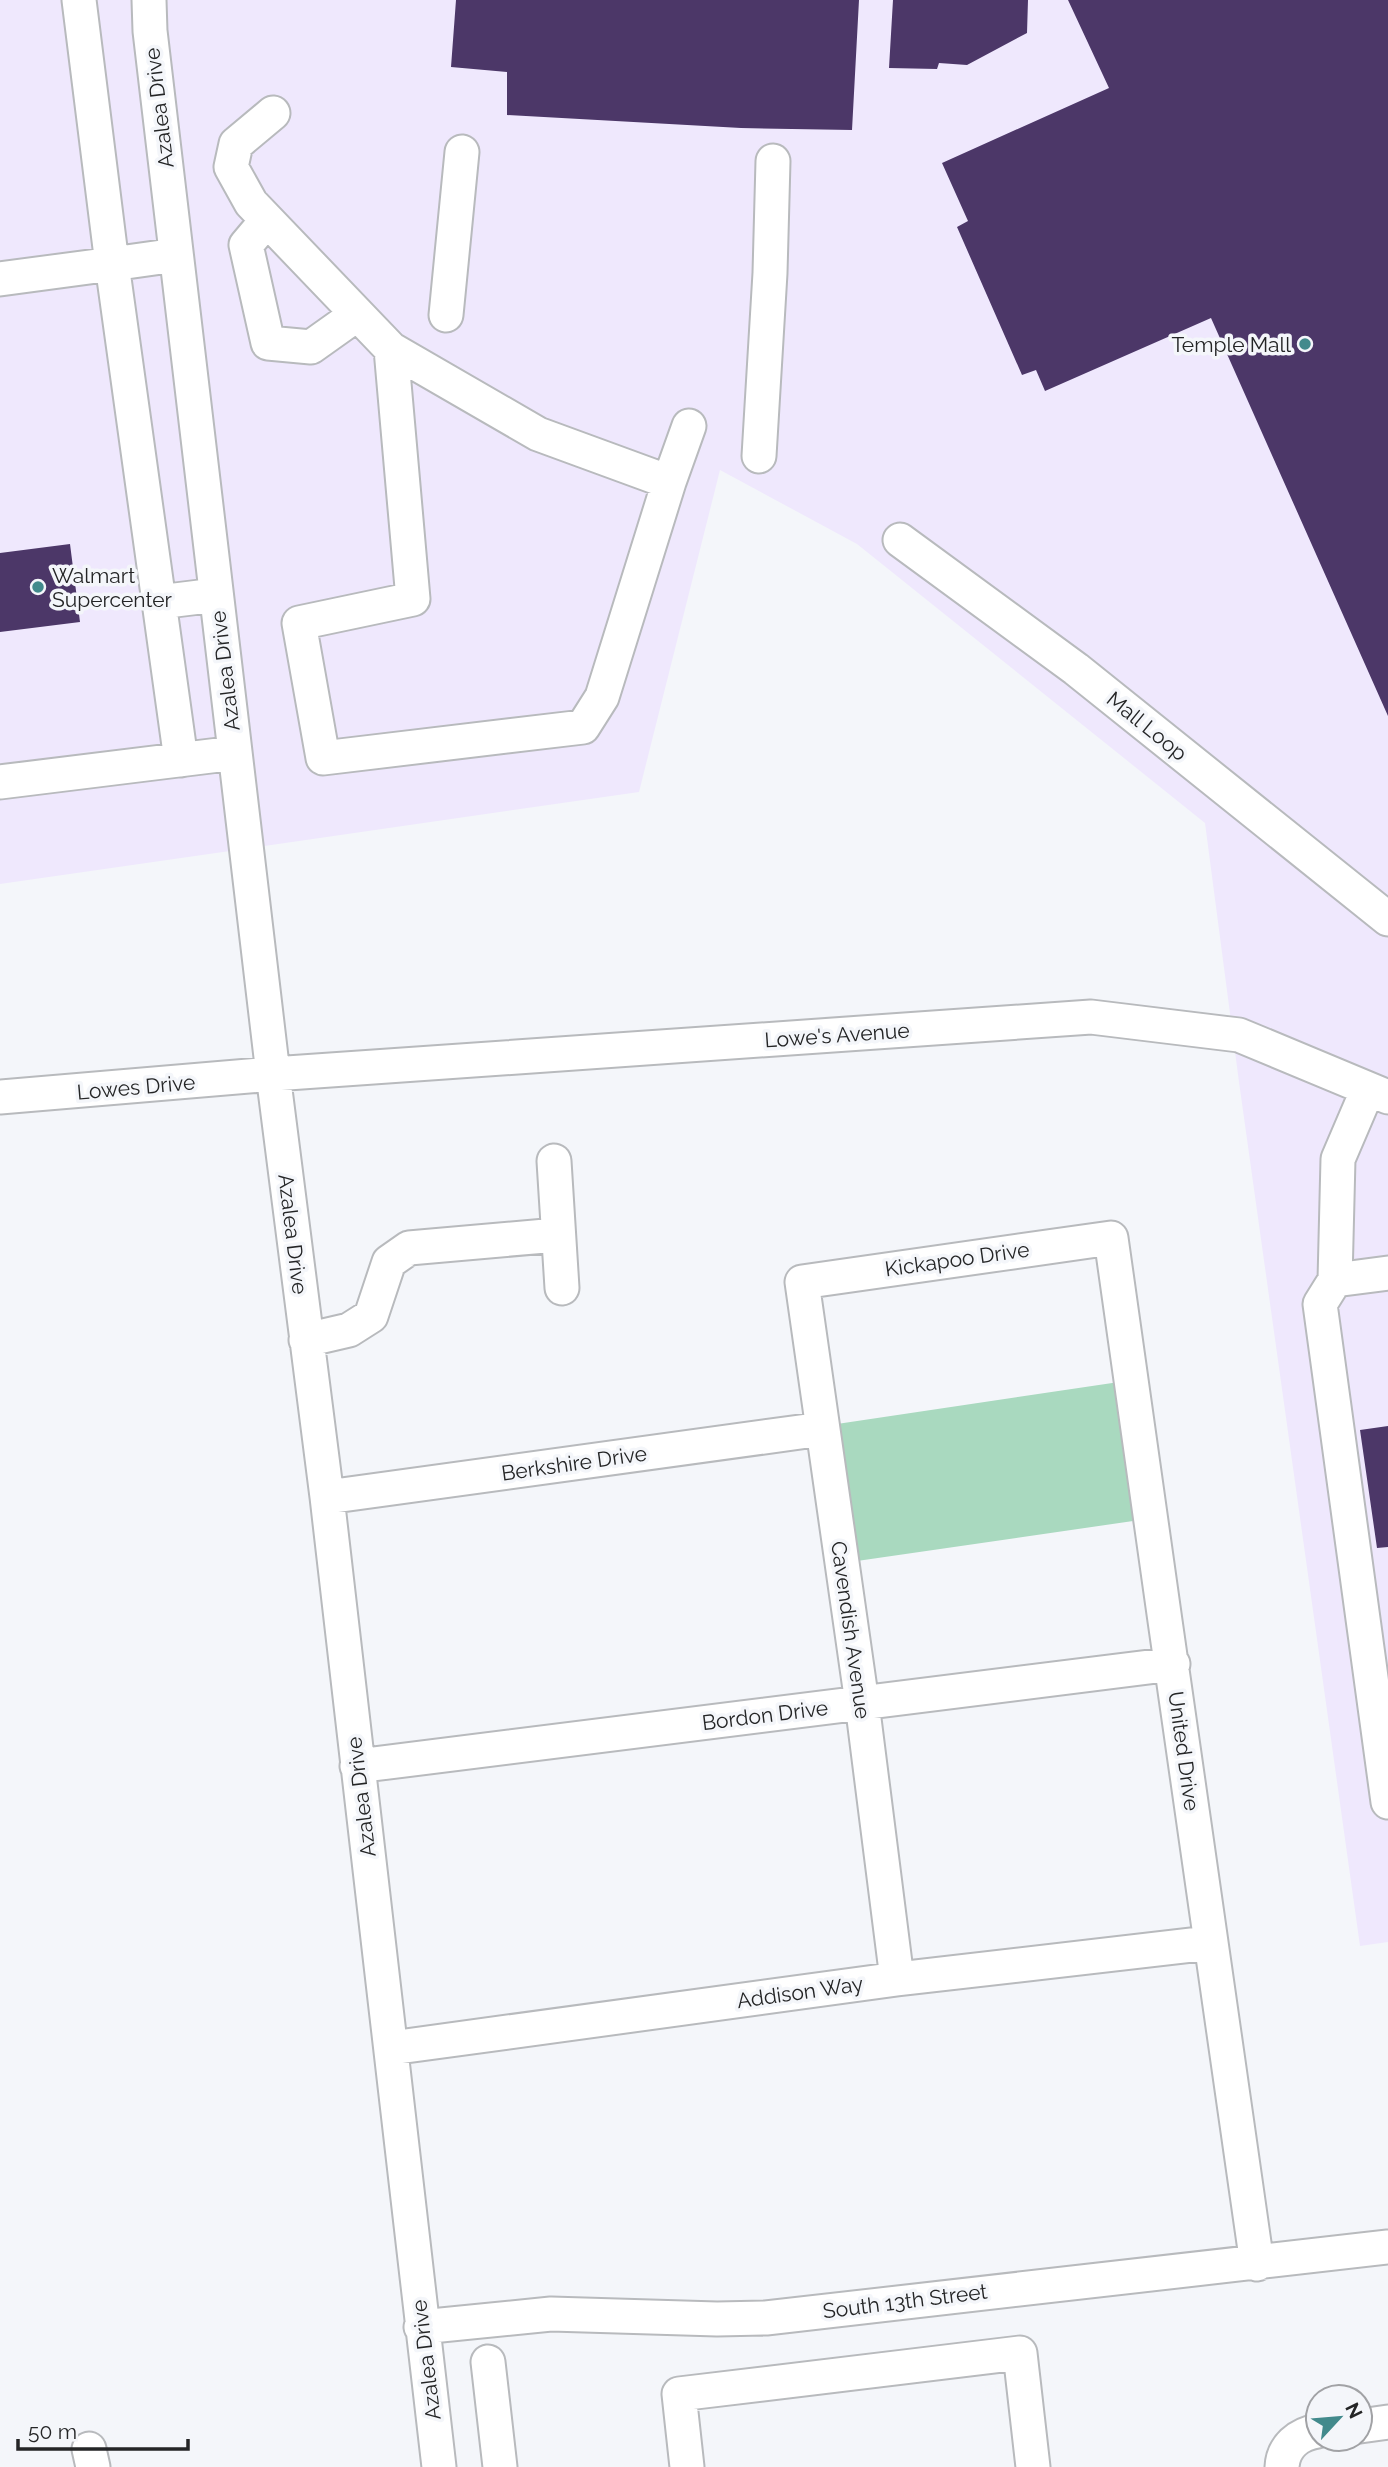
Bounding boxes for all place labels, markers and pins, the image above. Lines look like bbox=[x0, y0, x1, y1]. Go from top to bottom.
place label: Temple Mall bbox=[1171, 332, 1291, 357]
marker: Temple Mall bbox=[1297, 336, 1313, 352]
place label: Walmart Supercenter bbox=[52, 563, 173, 612]
marker: Walmart Supercenter bbox=[30, 579, 46, 595]

